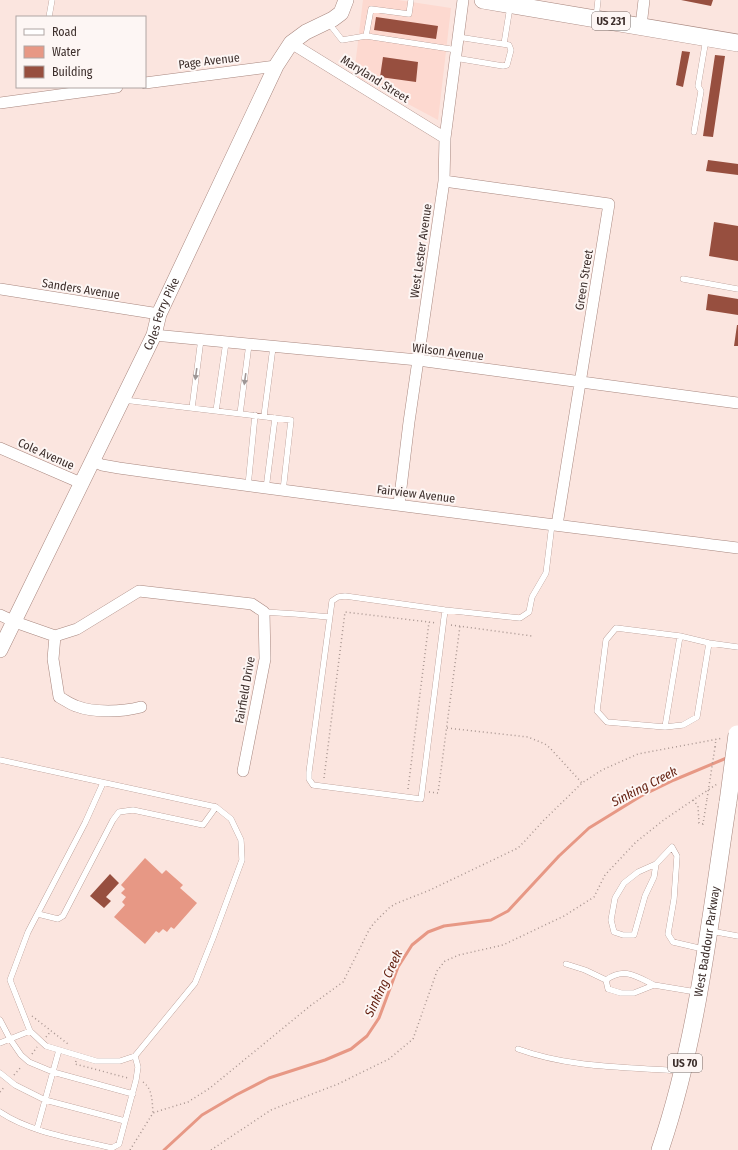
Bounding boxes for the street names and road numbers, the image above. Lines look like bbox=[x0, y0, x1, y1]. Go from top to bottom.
road number: US 231 bbox=[592, 12, 630, 30]
street label: Page Avenue bbox=[178, 50, 241, 72]
street label: Maryland Street bbox=[338, 52, 412, 106]
street label: West Lester Avenue bbox=[407, 203, 435, 299]
street label: Green Street bbox=[572, 249, 596, 311]
street label: Coles Ferry Pike bbox=[141, 275, 182, 353]
street label: Sanders Avenue bbox=[41, 276, 121, 302]
street label: Wilson Avenue bbox=[412, 341, 485, 363]
street label: Cole Avenue bbox=[16, 435, 76, 473]
street label: Fairview Avenue bbox=[376, 482, 456, 506]
street label: Fairfield Drive bbox=[232, 655, 258, 725]
street label: West Baddour Parkway bbox=[691, 885, 723, 998]
road number: US 70 bbox=[668, 1054, 702, 1072]

